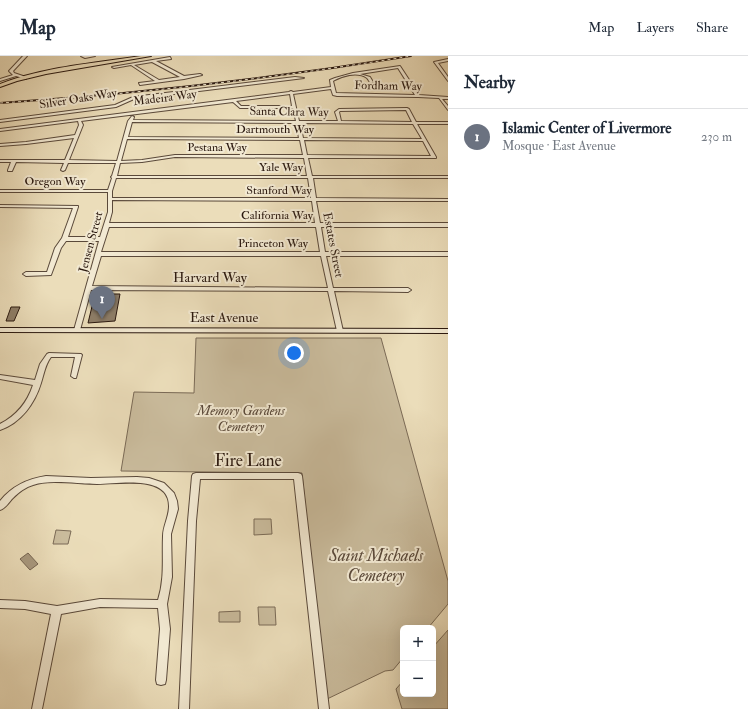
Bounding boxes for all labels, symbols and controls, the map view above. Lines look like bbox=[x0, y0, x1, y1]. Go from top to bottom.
text: Map bbox=[20, 16, 56, 40]
text: Map bbox=[588, 19, 614, 36]
text: Layers bbox=[636, 19, 674, 36]
text: Share bbox=[696, 19, 728, 36]
text: Nearby bbox=[464, 72, 515, 93]
street label: Fordham Way bbox=[354, 78, 423, 94]
street label: Silver Oaks Way bbox=[38, 85, 118, 113]
street label: Madeira Way bbox=[132, 87, 198, 109]
street label: Santa Clara Way bbox=[249, 104, 329, 120]
text: Islamic Center of Livermore bbox=[502, 119, 672, 138]
street label: Dartmouth Way bbox=[236, 122, 315, 137]
text: 1 bbox=[475, 129, 479, 145]
text: 230 m bbox=[701, 129, 732, 145]
text: Mosque · East Avenue bbox=[502, 138, 616, 154]
street label: Pestana Way bbox=[187, 140, 247, 155]
street label: Yale Way bbox=[259, 160, 304, 175]
street label: Oregon Way bbox=[25, 174, 86, 189]
street label: Stanford Way bbox=[246, 183, 312, 198]
street label: California Way bbox=[241, 208, 314, 223]
street label: Jensen Street bbox=[75, 210, 106, 275]
street label: Estates Street bbox=[319, 211, 347, 279]
street label: Princeton Way bbox=[238, 236, 309, 251]
street label: Harvard Way bbox=[173, 269, 248, 287]
pin: 1 bbox=[89, 286, 115, 319]
street label: East Avenue bbox=[190, 309, 258, 326]
your location bbox=[284, 343, 304, 363]
park label: Memory Gardens Cemetery bbox=[196, 402, 286, 435]
street label: Fire Lane bbox=[214, 450, 282, 471]
park label: Saint Michaels Cemetery bbox=[328, 545, 423, 586]
map controls bbox=[400, 625, 436, 697]
button: + bbox=[400, 625, 436, 661]
button: − bbox=[400, 661, 436, 697]

